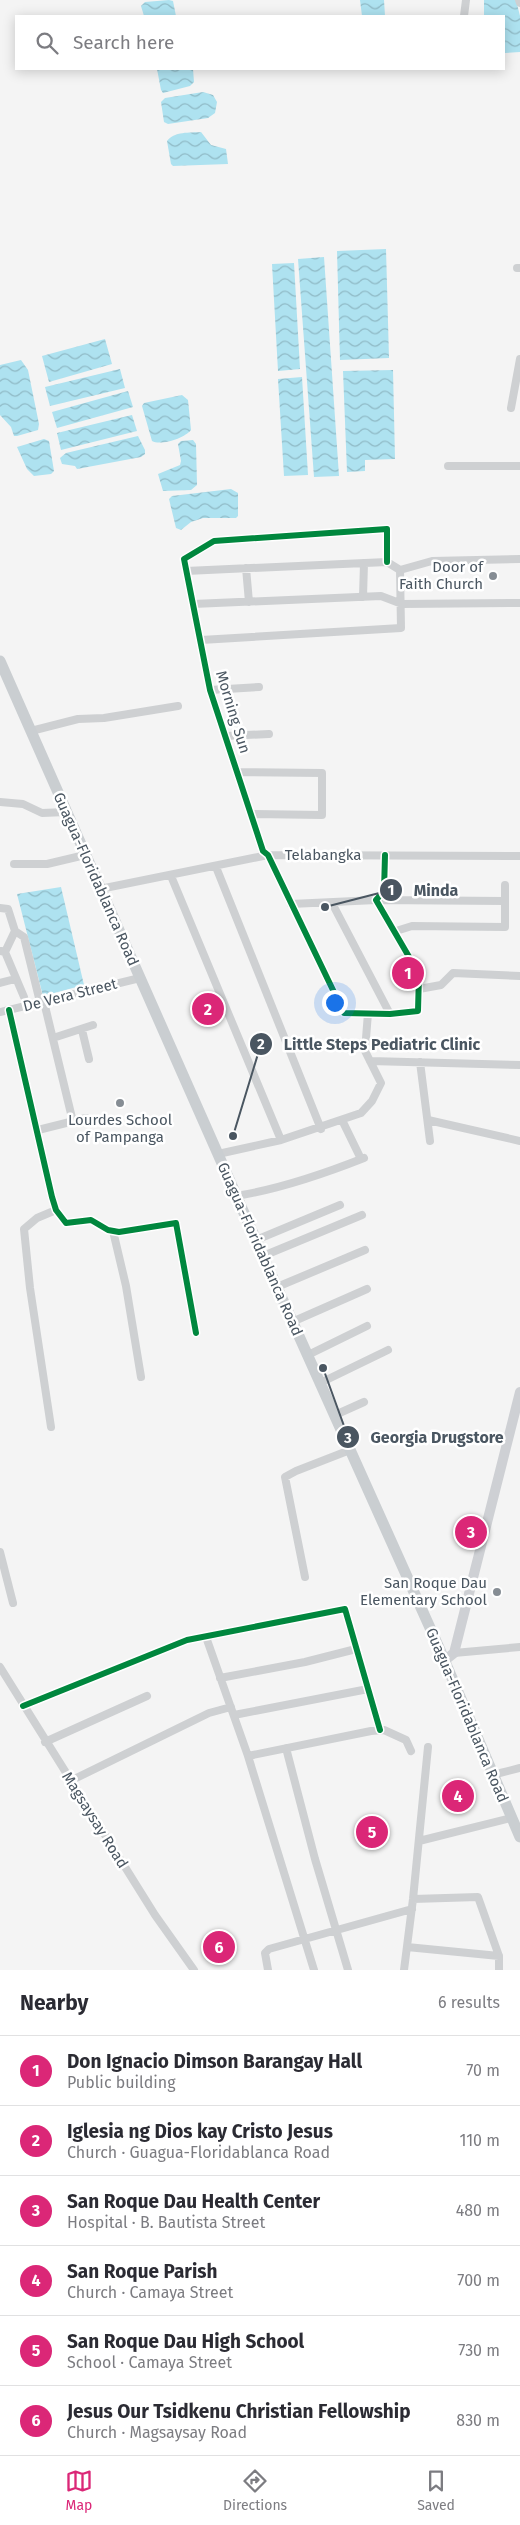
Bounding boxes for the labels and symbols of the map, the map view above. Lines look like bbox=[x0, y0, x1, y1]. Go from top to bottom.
place label: Door of Faith Church bbox=[399, 558, 484, 593]
marker: Door of Faith Church bbox=[487, 570, 499, 582]
street label: Morning Sun bbox=[212, 668, 254, 756]
street label: Guagua-Floridablanca Road bbox=[50, 789, 142, 969]
street label: Telabangka bbox=[285, 846, 361, 864]
callout: Minda bbox=[379, 875, 469, 906]
text: 1 bbox=[388, 881, 394, 899]
text: Minda bbox=[414, 881, 459, 900]
pin: 1 bbox=[392, 954, 424, 992]
street label: De Vera Street bbox=[21, 975, 119, 1015]
pin: 2 bbox=[192, 990, 224, 1028]
your location bbox=[322, 990, 348, 1016]
callout: Little Steps Pediatric Clinic bbox=[249, 1029, 490, 1060]
text: 2 bbox=[257, 1035, 265, 1053]
text: Little Steps Pediatric Clinic bbox=[284, 1035, 480, 1054]
marker: Lourdes School of Pampanga bbox=[114, 1097, 126, 1109]
place label: Lourdes School of Pampanga bbox=[68, 1111, 173, 1146]
street label: Guagua-Floridablanca Road bbox=[214, 1159, 306, 1339]
callout: Georgia Drugstore bbox=[335, 1422, 513, 1453]
text: Georgia Drugstore bbox=[371, 1428, 504, 1447]
text: 3 bbox=[343, 1429, 352, 1447]
pin: 3 bbox=[455, 1513, 487, 1551]
place label: San Roque Dau Elementary School bbox=[360, 1574, 488, 1609]
marker: San Roque Dau Elementary School bbox=[491, 1586, 503, 1598]
street label: Guagua-Floridablanca Road bbox=[422, 1625, 512, 1805]
street label: Magsaysay Road bbox=[58, 1769, 132, 1871]
pin: 4 bbox=[442, 1777, 474, 1815]
pin: 5 bbox=[356, 1813, 388, 1851]
pin: 6 bbox=[203, 1928, 235, 1966]

